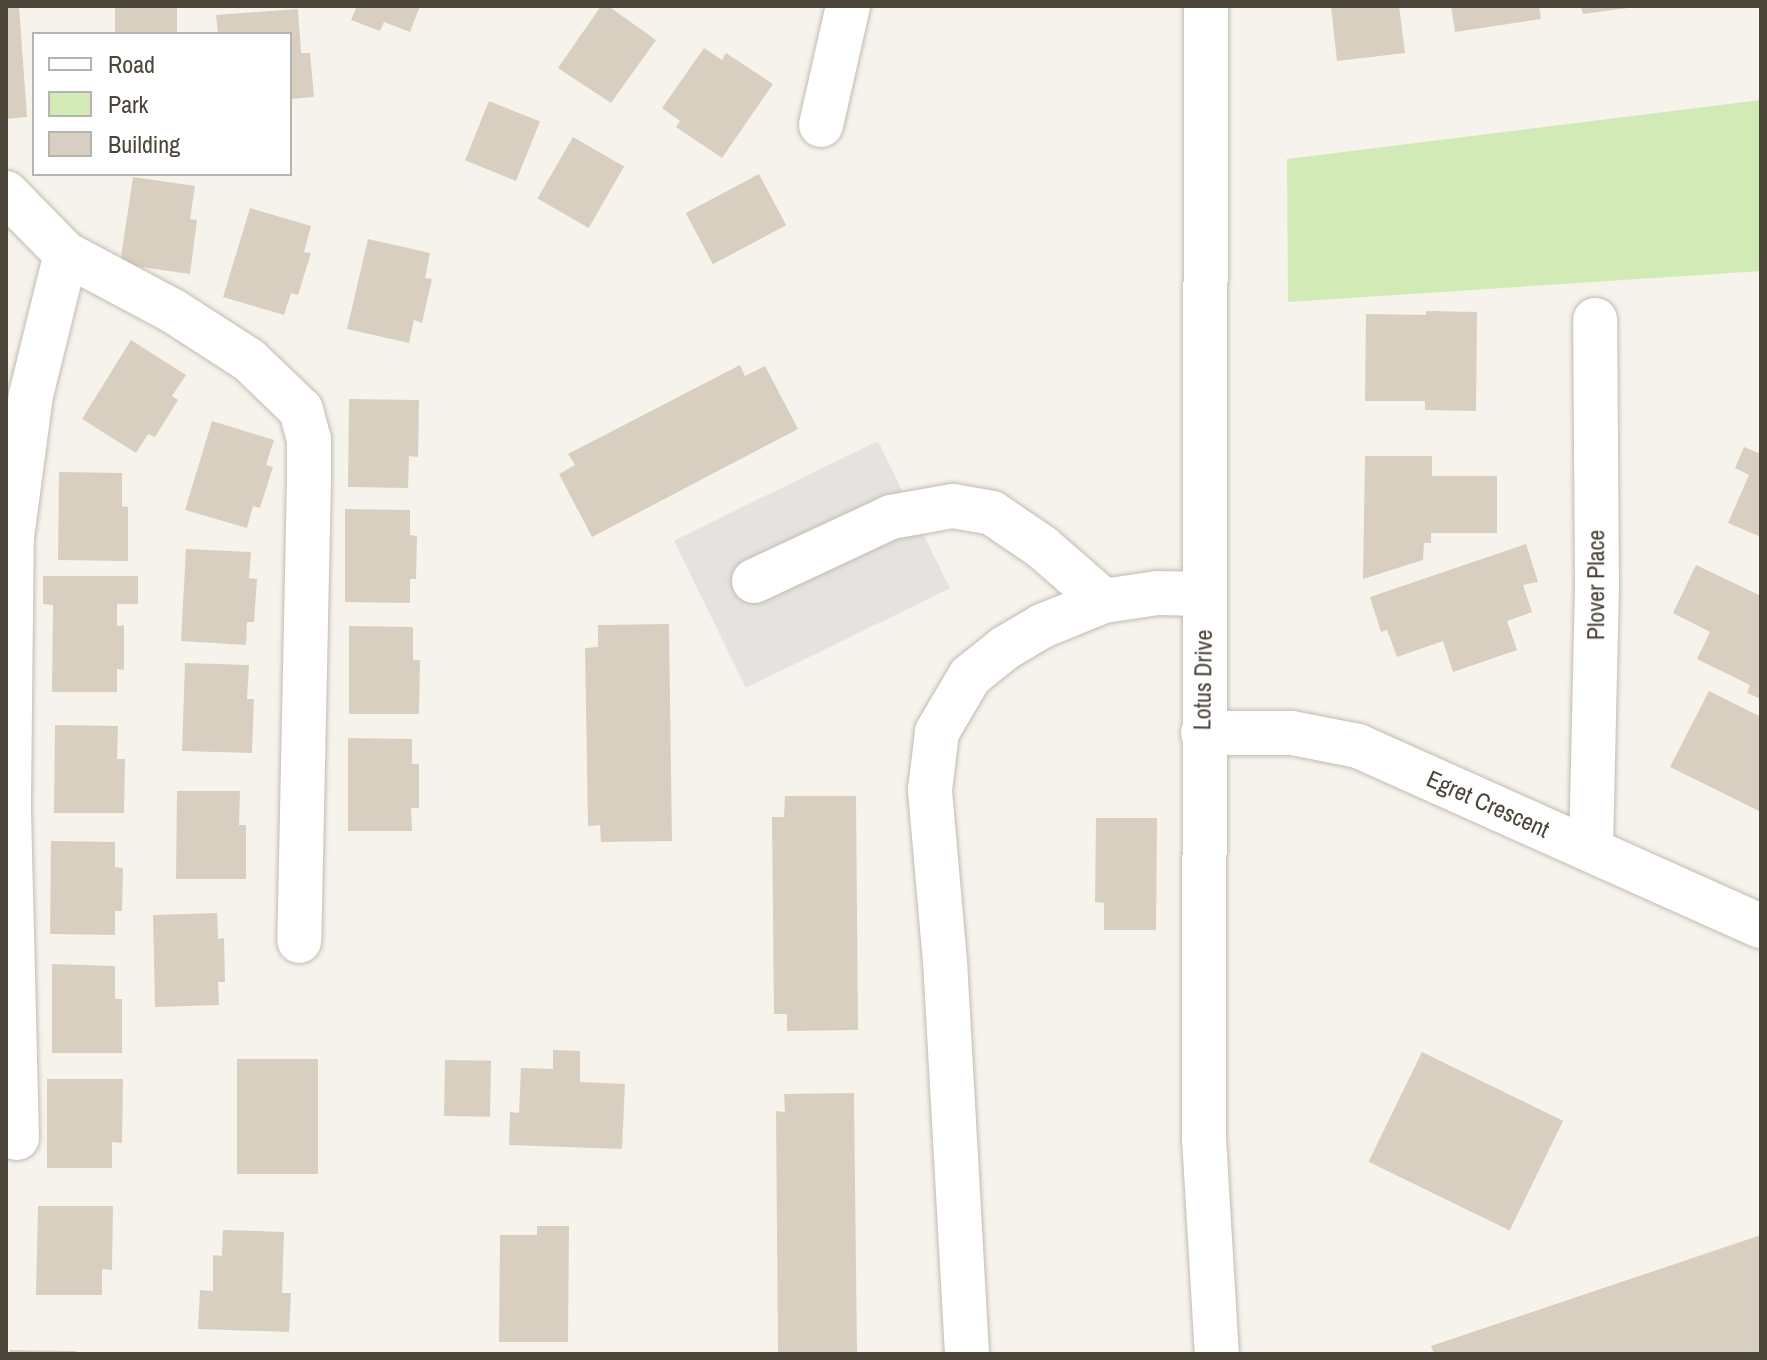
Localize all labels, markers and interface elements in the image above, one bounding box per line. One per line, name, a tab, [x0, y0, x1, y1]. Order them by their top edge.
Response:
legend	[32, 32, 292, 176]
text: Road	[108, 48, 155, 80]
text: Park	[108, 88, 148, 120]
text: Building	[108, 128, 180, 160]
street label: Plover Place	[1582, 530, 1610, 640]
street label: Lotus Drive	[1188, 629, 1218, 731]
street label: Egret Crescent	[1422, 764, 1554, 844]

